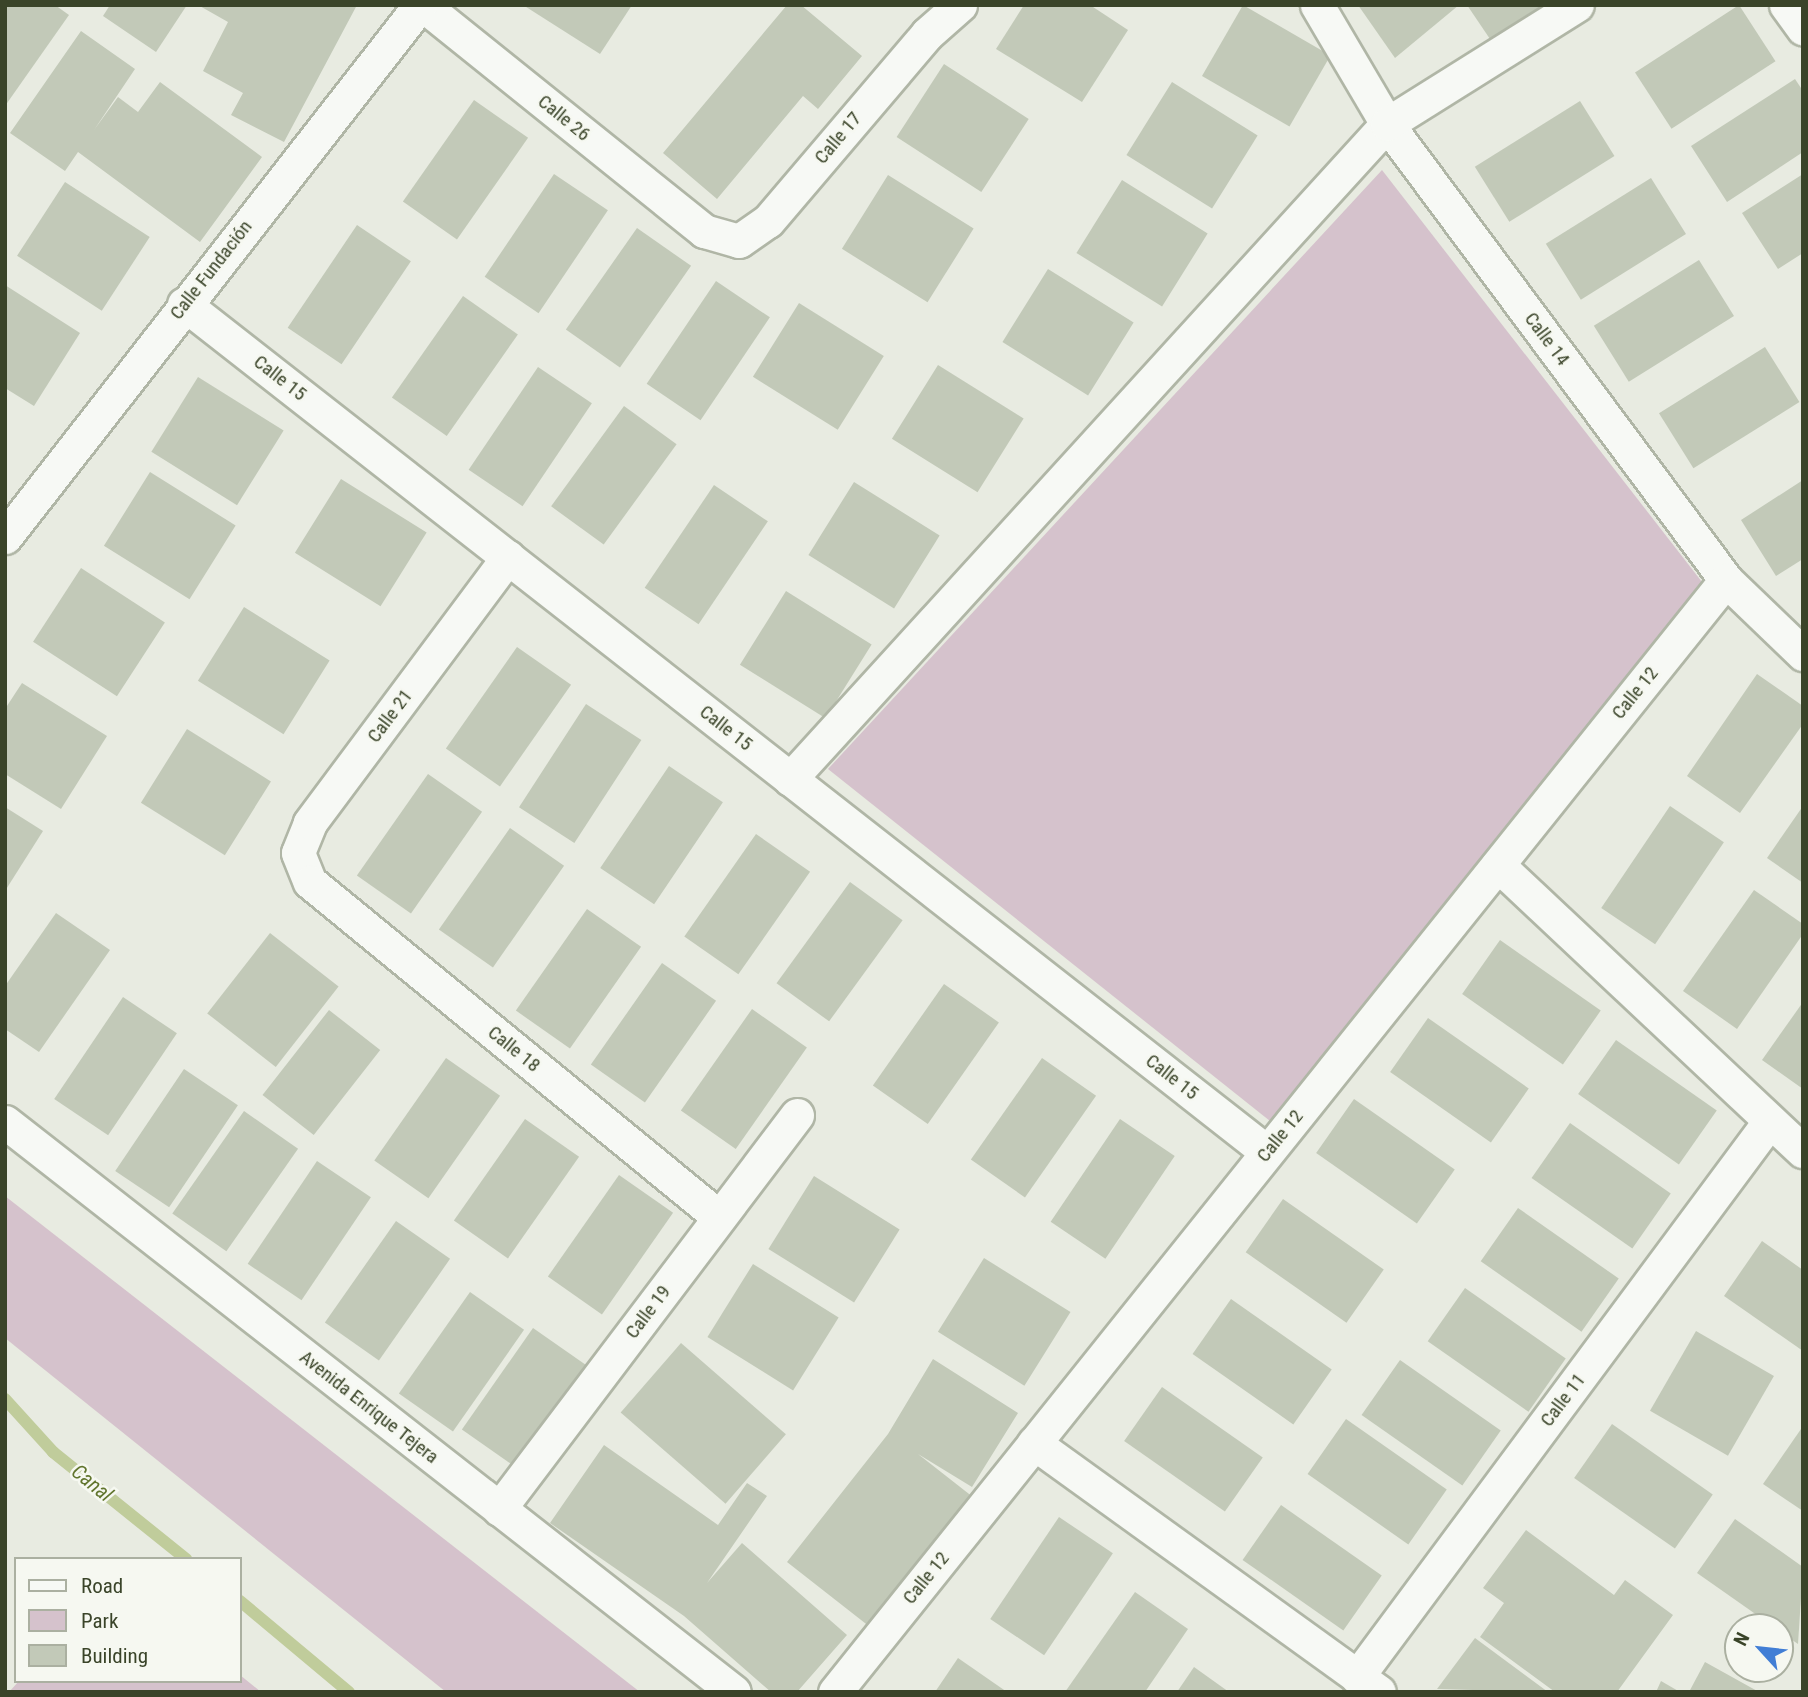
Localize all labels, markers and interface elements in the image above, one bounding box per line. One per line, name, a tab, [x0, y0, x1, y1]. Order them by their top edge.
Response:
street label: Calle 26	[533, 90, 595, 146]
street label: Calle 17	[810, 107, 866, 169]
street label: Calle Fundación	[165, 216, 257, 324]
street label: Calle 14	[1520, 308, 1574, 370]
street label: Calle 15	[249, 350, 311, 406]
street label: Calle 12	[1607, 662, 1663, 724]
street label: Calle 21	[363, 685, 417, 747]
street label: Calle 15	[695, 700, 757, 756]
street label: Calle 18	[483, 1021, 545, 1077]
street label: Calle 15	[1141, 1049, 1203, 1105]
street label: Calle 12	[1252, 1105, 1308, 1167]
street label: Calle 19	[621, 1281, 675, 1343]
street label: Avenida Enrique Tejera	[295, 1346, 443, 1468]
street label: Calle 11	[1536, 1369, 1590, 1431]
water label: Canal	[66, 1459, 118, 1507]
street label: Calle 12	[898, 1547, 954, 1609]
legend	[14, 1557, 242, 1683]
text: Road	[81, 1574, 123, 1598]
text: Park	[81, 1609, 118, 1633]
north arrow	[1724, 1613, 1794, 1683]
text: N	[1729, 1629, 1755, 1650]
text: Building	[81, 1644, 148, 1668]

